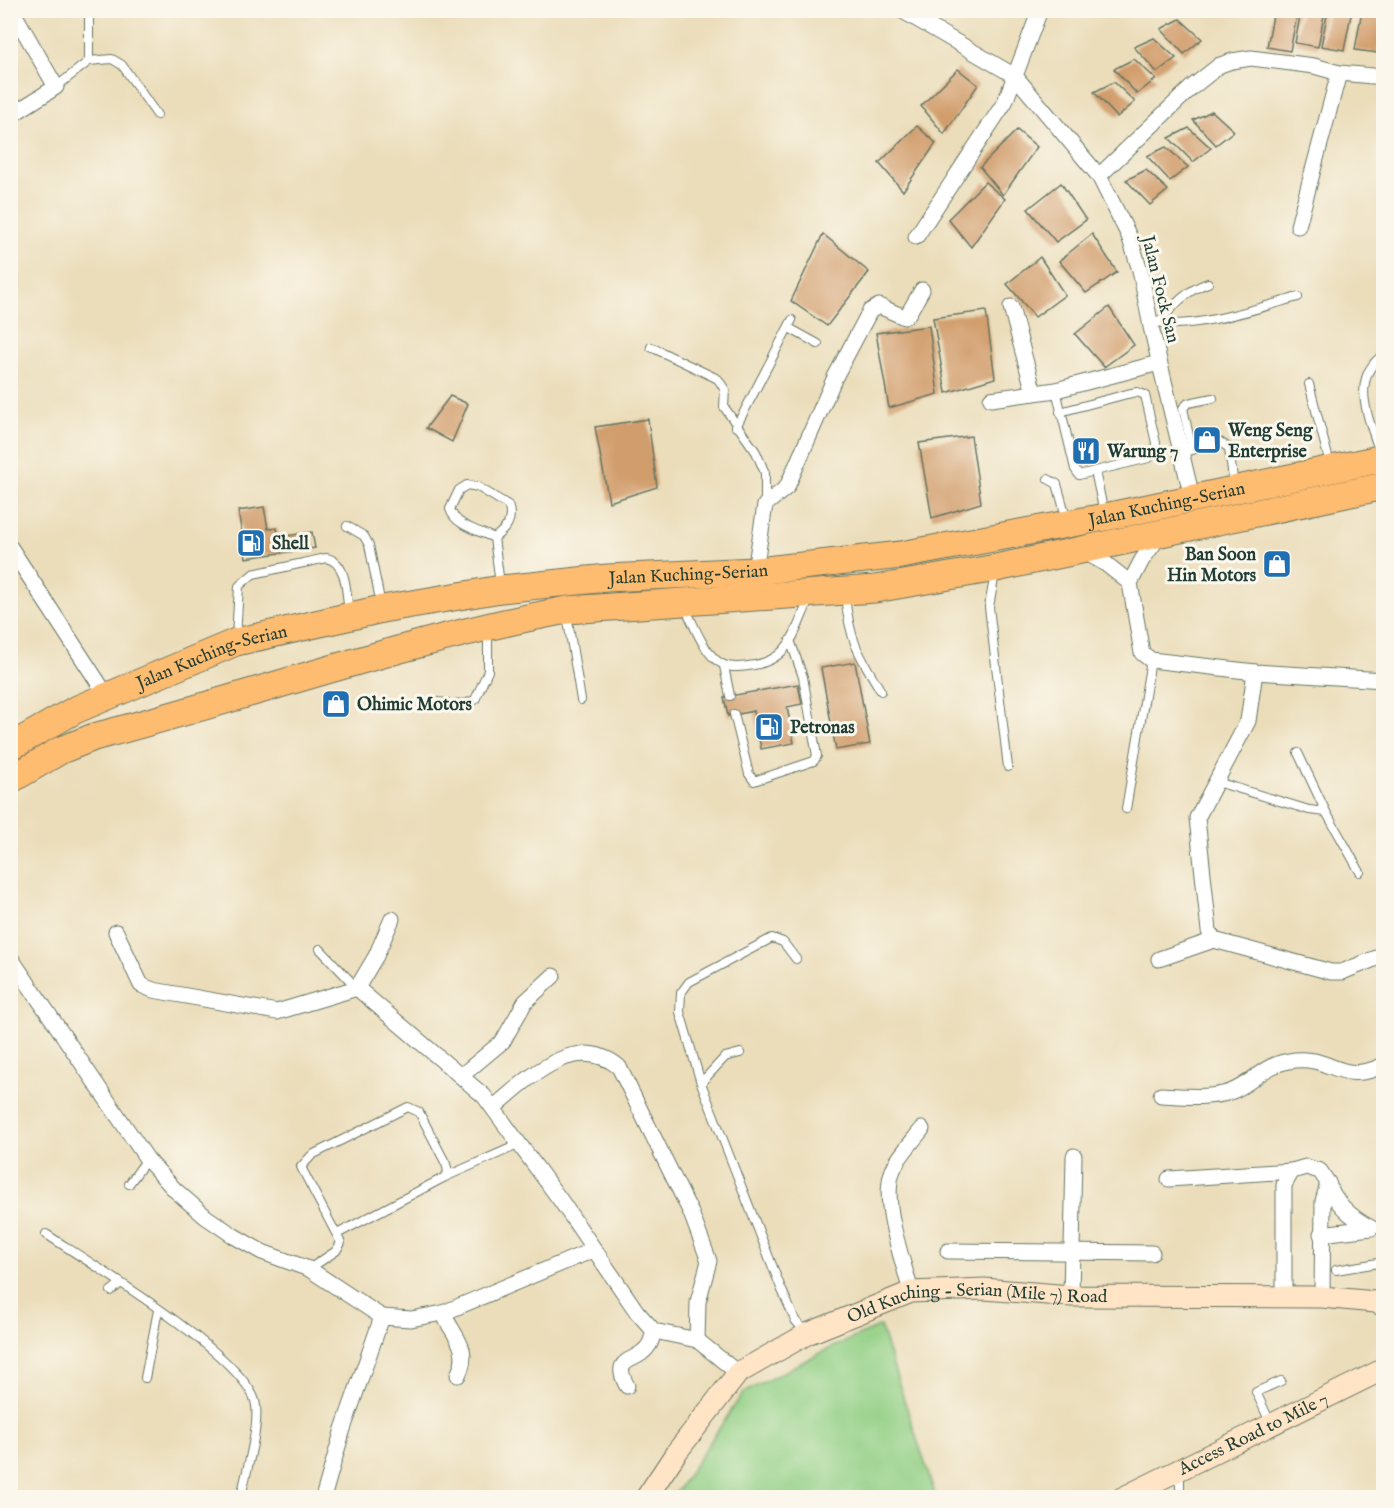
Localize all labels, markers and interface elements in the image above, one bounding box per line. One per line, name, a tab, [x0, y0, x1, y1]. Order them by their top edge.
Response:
street label: Jalan Fock San	[1135, 231, 1184, 346]
place label: Weng Seng Enterprise	[1227, 420, 1314, 464]
shop icon: Weng Seng Enterprise	[1191, 424, 1223, 456]
restaurant icon: Warung 7	[1070, 435, 1102, 467]
place label: Warung 7	[1106, 441, 1178, 464]
street label: Jalan Kuching-Serian	[1085, 478, 1248, 533]
fuel station icon: Shell	[235, 527, 267, 559]
place label: Shell	[272, 533, 310, 556]
place label: Ban Soon Hin Motors	[1167, 544, 1257, 588]
shop icon: Ban Soon Hin Motors	[1261, 548, 1293, 580]
street label: Jalan Kuching-Serian	[606, 560, 770, 591]
street label: Jalan Kuching-Serian	[131, 621, 290, 696]
shop icon: Ohimic Motors	[320, 688, 352, 720]
place label: Ohimic Motors	[357, 694, 472, 717]
fuel station icon: Petronas	[753, 711, 785, 743]
place label: Petronas	[790, 717, 855, 740]
street label: Old Kuching - Serian (Mile 7) Road	[844, 1279, 1108, 1330]
street label: Access Road to Mile 7	[1174, 1388, 1332, 1482]

